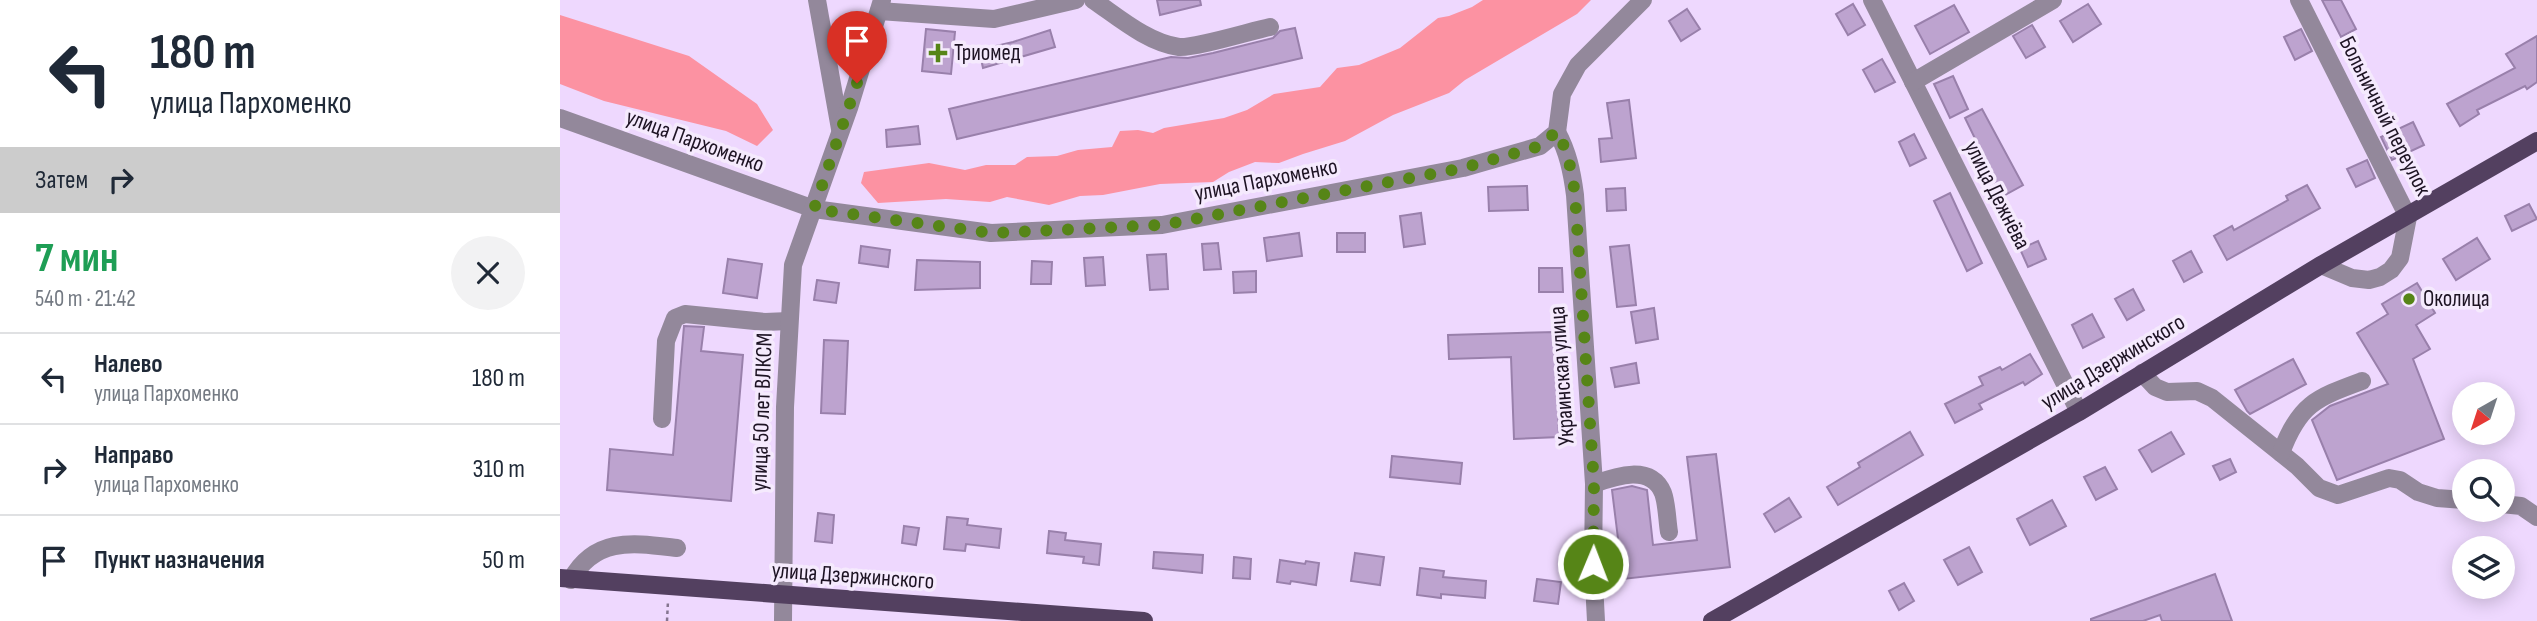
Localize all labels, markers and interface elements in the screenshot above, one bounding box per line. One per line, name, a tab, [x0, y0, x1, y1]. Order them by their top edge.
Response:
pin	[827, 11, 887, 83]
icon: arrive	[838, 22, 876, 60]
text: 180 m	[150, 24, 256, 83]
icon: left	[35, 28, 126, 119]
street label: Больничный переулок	[2333, 32, 2437, 201]
place label: Триомед	[954, 39, 1021, 67]
marker: Триомед	[928, 43, 948, 63]
text: улица Пархоменко	[150, 84, 352, 123]
street label: улица Пархоменко	[622, 103, 768, 179]
street label: улица Дежнёва	[1958, 136, 2036, 254]
street label: улица Пархоменко	[1192, 152, 1340, 208]
icon: right	[102, 161, 140, 199]
text: Затем	[35, 165, 88, 196]
text: 7 мин	[35, 233, 118, 284]
button: close	[451, 236, 525, 310]
text: 540 m · 21:42	[35, 285, 136, 313]
place label: Околица	[2423, 285, 2490, 313]
marker: Околица	[2401, 291, 2417, 307]
street label: Украинская улица	[1543, 305, 1581, 447]
street label: улица Дзержинского	[2036, 308, 2190, 416]
street label: улица 50 лет ВЛКСМ	[745, 332, 779, 492]
text: Налево	[94, 349, 163, 380]
icon: left	[35, 360, 73, 398]
text: 180 m	[472, 363, 525, 394]
text: улица Пархоменко	[94, 380, 239, 408]
north arrow	[2452, 382, 2515, 444]
map controls	[2452, 382, 2515, 599]
text: Направо	[94, 440, 173, 471]
icon: right	[35, 451, 73, 489]
text: 310 m	[473, 454, 525, 485]
button: search	[2452, 459, 2515, 522]
text: улица Пархоменко	[94, 471, 239, 499]
position arrow	[1556, 527, 1630, 601]
button: layers	[2452, 536, 2515, 599]
icon: arrive	[35, 542, 73, 580]
text: Пункт назначения	[94, 545, 265, 576]
text: 50 m	[482, 545, 525, 576]
street label: улица Дзержинского	[771, 556, 935, 596]

